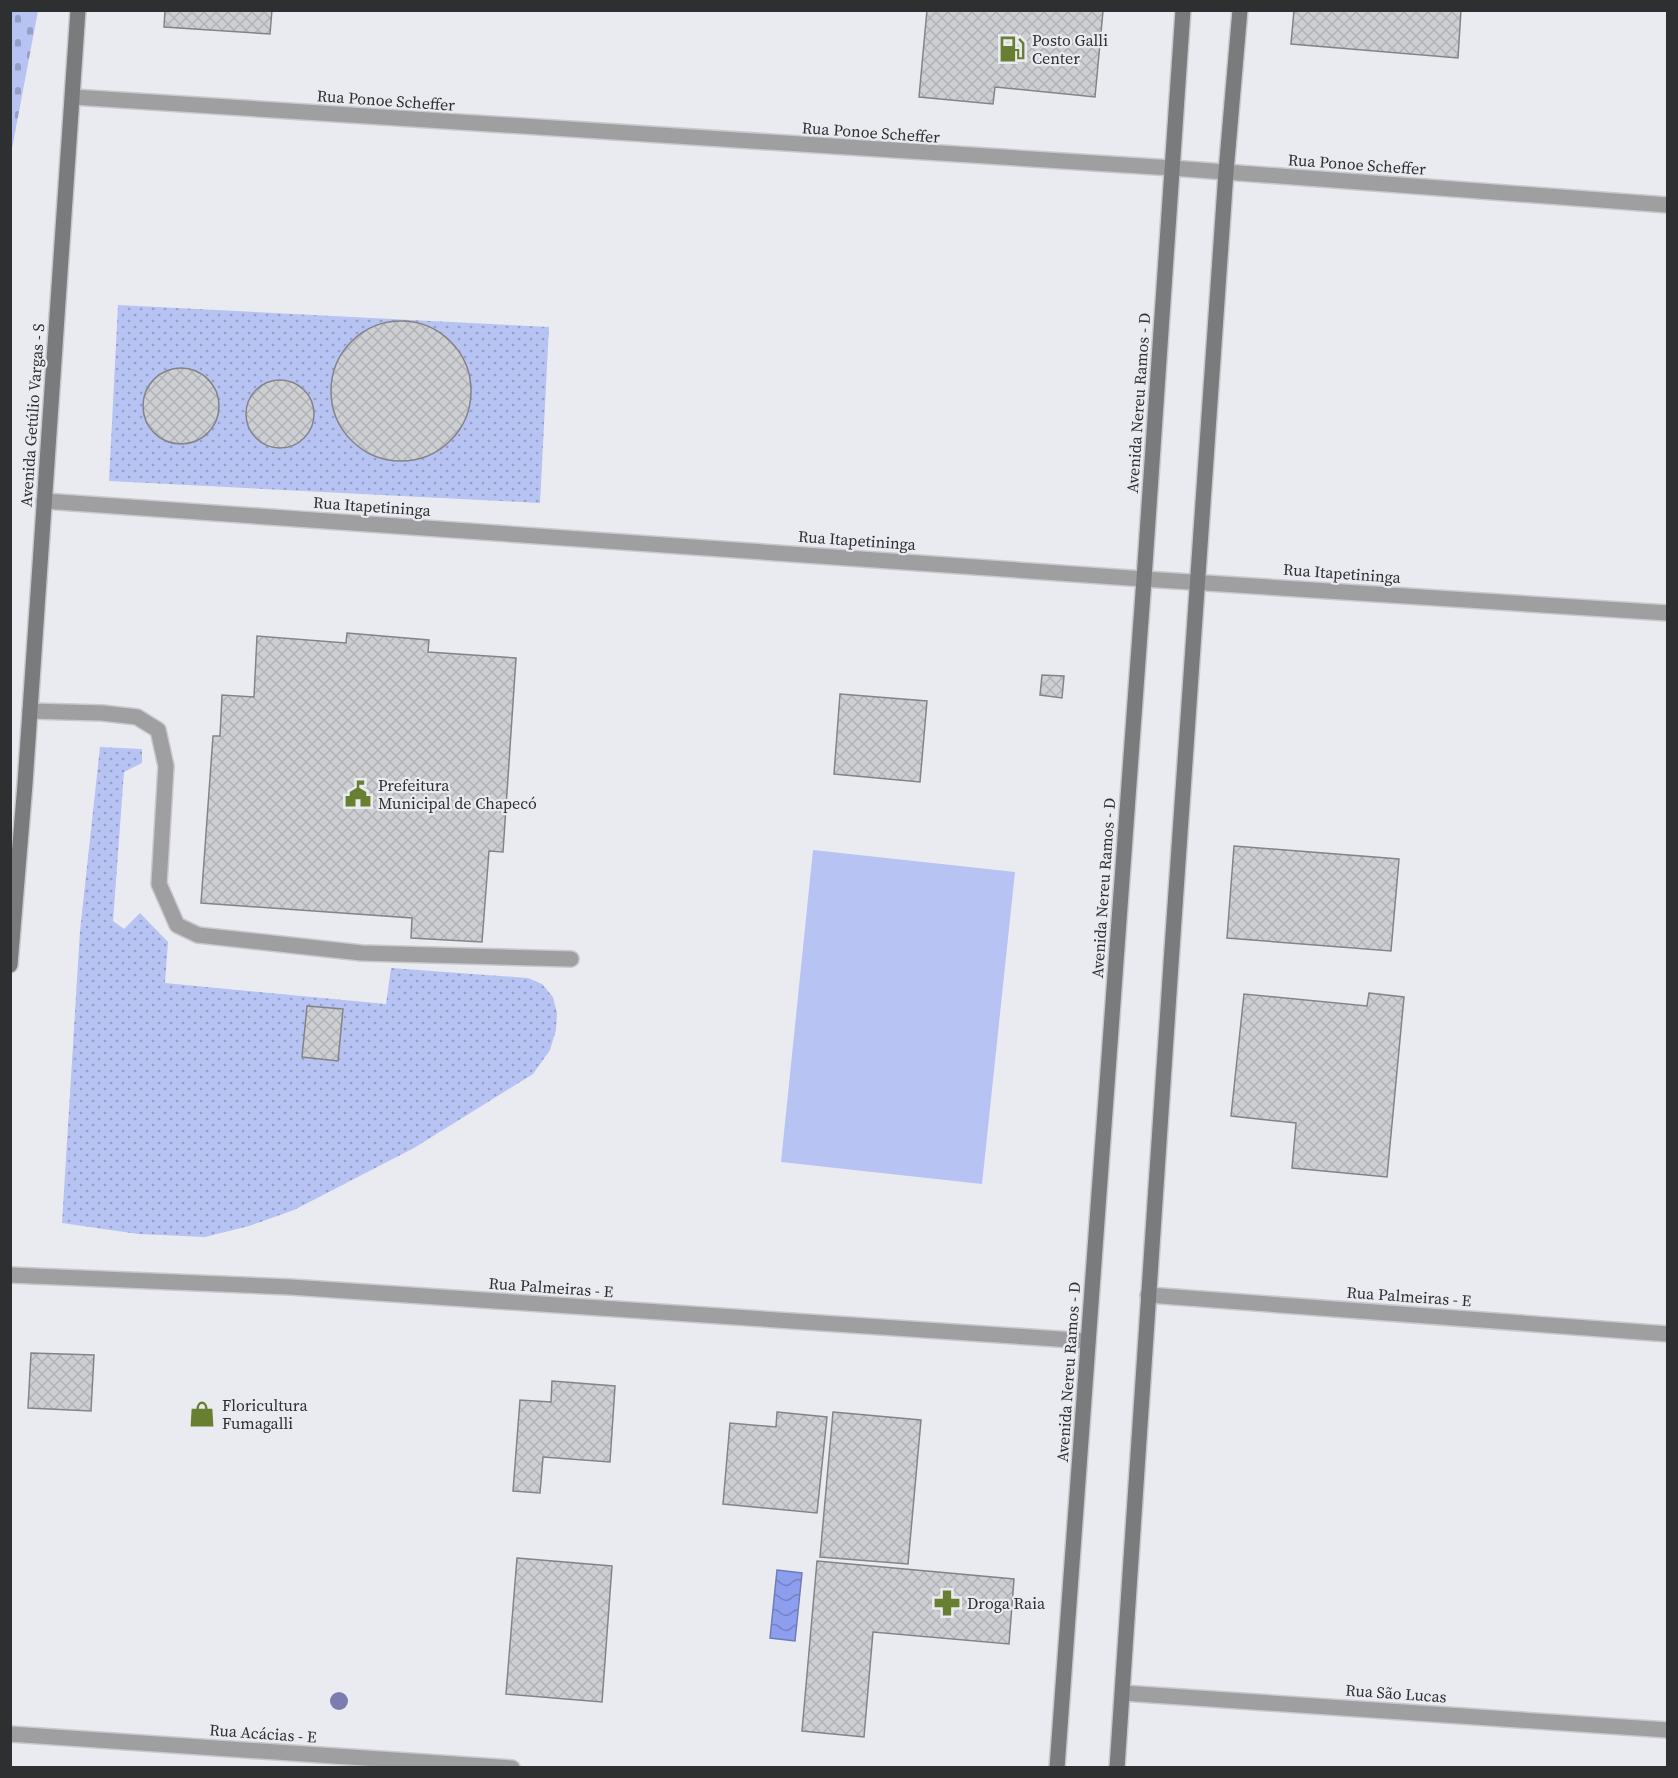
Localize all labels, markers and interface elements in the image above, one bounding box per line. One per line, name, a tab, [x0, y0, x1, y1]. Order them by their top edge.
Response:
place label: Posto Galli Center	[1032, 29, 1108, 69]
fuel station icon: Posto Galli Center	[997, 34, 1027, 64]
street label: Rua Ponoe Scheffer	[316, 84, 456, 116]
street label: Rua Ponoe Scheffer	[801, 116, 941, 148]
street label: Rua Ponoe Scheffer	[1287, 148, 1427, 180]
street label: Avenida Nereu Ramos - D	[1121, 312, 1155, 494]
street label: Avenida Getúlio Vargas - S	[15, 323, 49, 507]
street label: Rua Itapetininga	[312, 491, 432, 521]
street label: Rua Itapetininga	[797, 525, 917, 555]
street label: Rua Itapetininga	[1282, 558, 1402, 588]
place label: Prefeitura Municipal de Chapecó	[378, 774, 537, 814]
public building icon: Prefeitura Municipal de Chapecó	[343, 779, 373, 809]
street label: Avenida Nereu Ramos - D	[1086, 797, 1120, 979]
street label: Rua Palmeiras - E	[488, 1272, 614, 1302]
street label: Avenida Nereu Ramos - D	[1051, 1281, 1085, 1463]
street label: Rua Palmeiras - E	[1346, 1281, 1472, 1311]
place label: Floricultura Fumagalli	[222, 1394, 308, 1434]
shop icon: Floricultura Fumagalli	[187, 1399, 217, 1429]
pharmacy icon: Droga Raia	[932, 1588, 962, 1618]
place label: Droga Raia	[967, 1592, 1046, 1614]
street label: Rua São Lucas	[1345, 1678, 1447, 1708]
street label: Rua Acácias - E	[209, 1718, 318, 1748]

